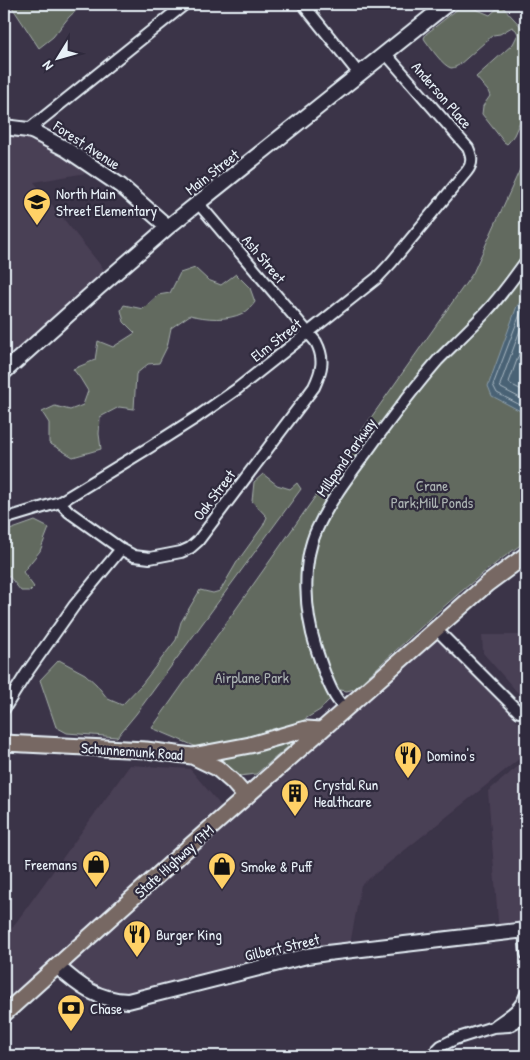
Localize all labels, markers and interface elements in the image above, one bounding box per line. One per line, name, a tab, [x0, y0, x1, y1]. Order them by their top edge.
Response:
north arrow	[32, 32, 82, 82]
text: N	[37, 57, 57, 75]
street label: Anderson Place	[407, 57, 477, 133]
street label: Forest Avenue	[49, 115, 125, 174]
street label: Main Street	[181, 144, 244, 200]
place label: North Main Street Elementary	[56, 183, 157, 221]
school or university icon: North Main Street Elementary	[22, 187, 52, 226]
street label: Ash Street	[237, 230, 291, 289]
street label: Elm Street	[246, 313, 306, 366]
street label: Millpond Parkway	[311, 413, 381, 501]
street label: Oak Street	[188, 465, 241, 525]
park label: Crane Park;Mill Ponds	[391, 475, 473, 513]
park label: Airplane Park	[215, 667, 289, 688]
street label: Schunnemunk Road	[81, 737, 184, 765]
restaurant icon: Domino's	[393, 740, 423, 779]
place label: Domino's	[427, 745, 475, 766]
place label: Crystal Run Healthcare	[314, 774, 378, 812]
building icon: Crystal Run Healthcare	[280, 778, 310, 817]
street label: State Highway 17M	[130, 820, 218, 902]
shop icon: Freemans	[81, 849, 111, 888]
shop icon: Smoke & Puff	[207, 851, 237, 890]
place label: Freemans	[24, 854, 77, 875]
place label: Smoke & Puff	[241, 856, 312, 877]
restaurant icon: Burger King	[122, 919, 152, 958]
place label: Burger King	[156, 924, 222, 945]
street label: Gilbert Street	[243, 928, 322, 966]
bank icon: Chase	[56, 993, 86, 1032]
place label: Chase	[90, 998, 122, 1019]

